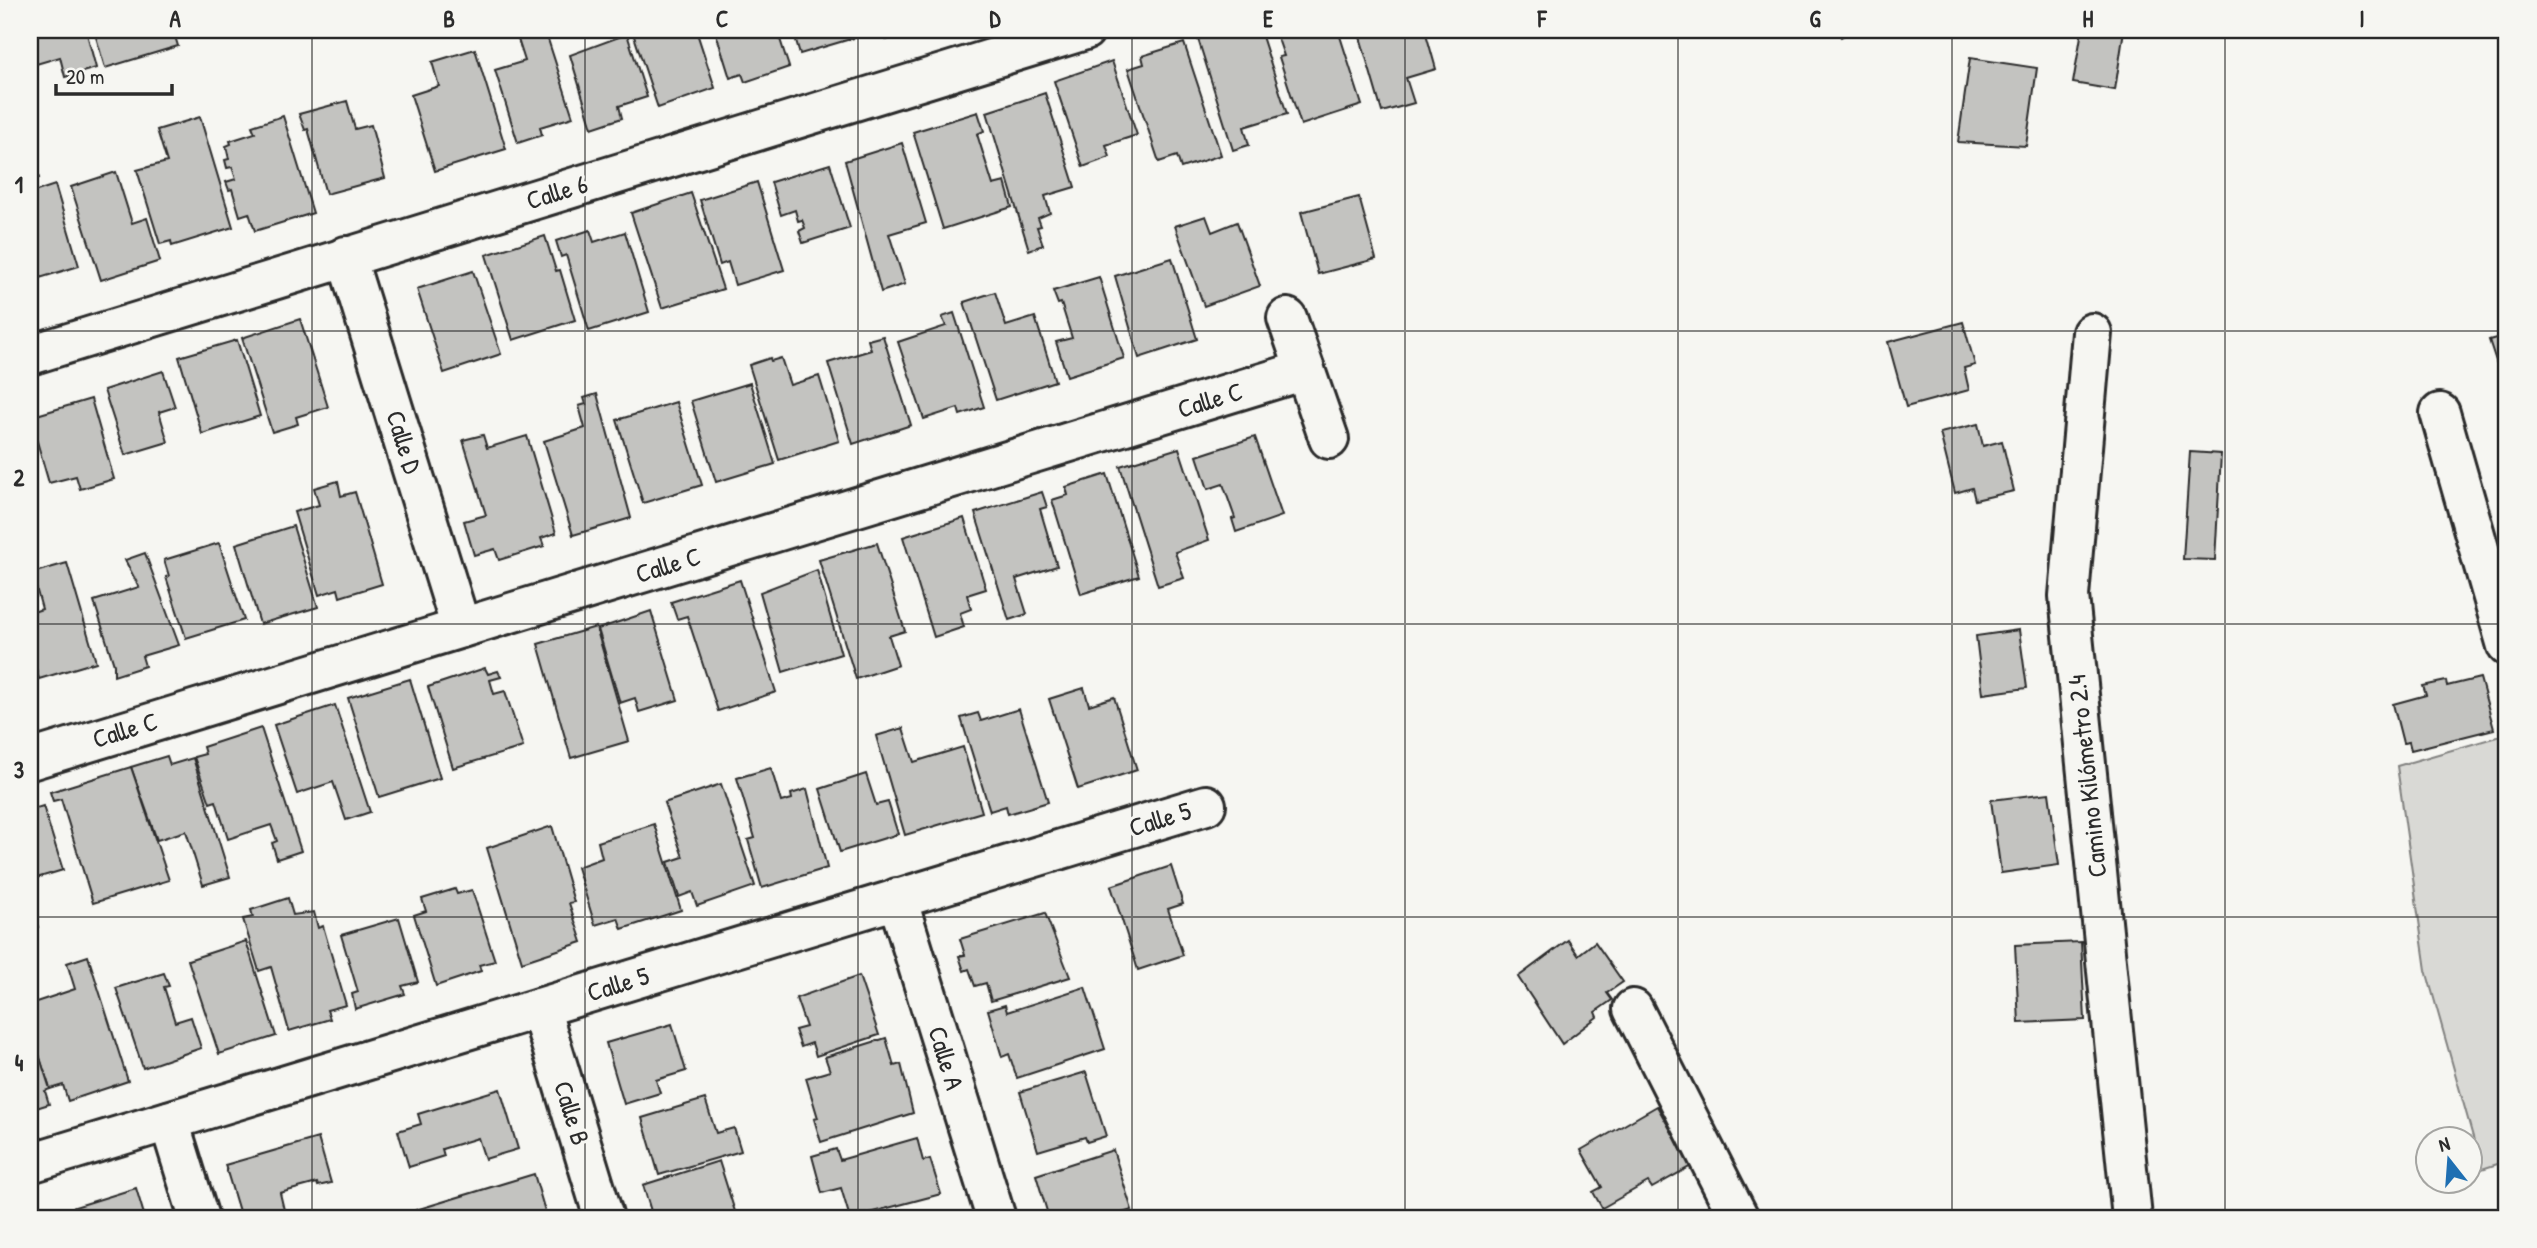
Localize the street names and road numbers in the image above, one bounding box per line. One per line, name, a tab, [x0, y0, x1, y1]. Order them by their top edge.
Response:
street label: Calle 6	[522, 166, 592, 217]
street label: Calle C	[1173, 373, 1247, 426]
street label: Calle D	[378, 406, 431, 478]
street label: Calle C	[631, 538, 705, 591]
street label: Camino Kilómetro 2.4	[2058, 673, 2115, 879]
street label: Calle C	[88, 703, 162, 756]
street label: Calle 5	[1125, 793, 1195, 844]
street label: Calle 5	[583, 958, 653, 1009]
street label: Calle A	[920, 1022, 973, 1094]
street label: Calle B	[546, 1077, 599, 1149]

